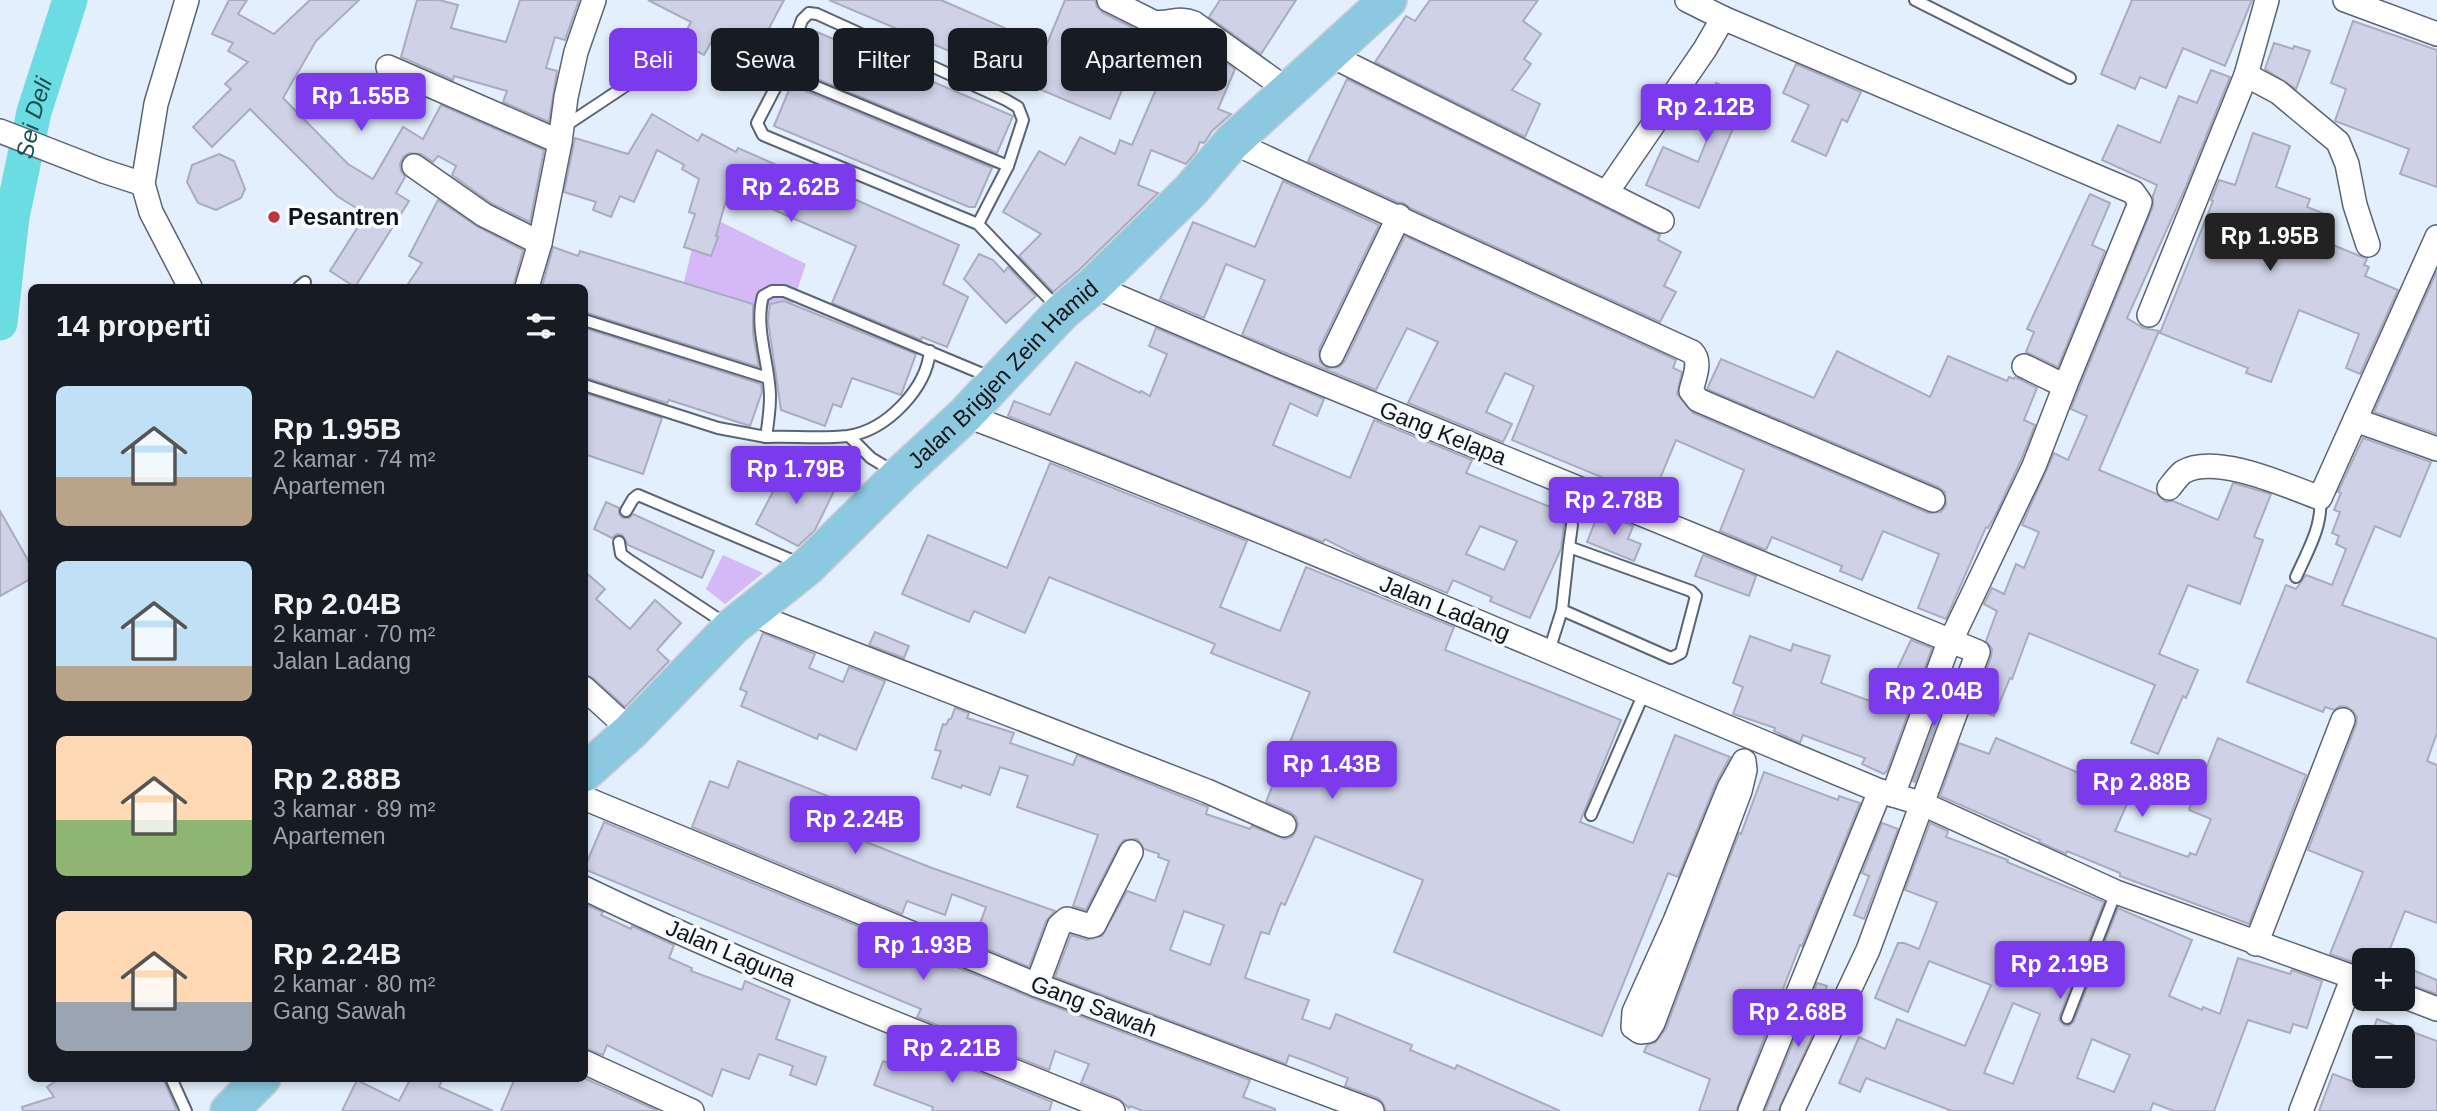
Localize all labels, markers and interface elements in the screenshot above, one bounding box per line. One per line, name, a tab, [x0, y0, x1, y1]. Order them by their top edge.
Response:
chip: Beli	[609, 28, 697, 91]
chip: Sewa	[711, 28, 819, 91]
chip: Filter	[833, 28, 934, 91]
chip: Baru	[948, 28, 1047, 91]
chip: Apartemen	[1061, 28, 1227, 91]
water label: Sei Deli	[11, 73, 57, 161]
pin: Rp 1.55B	[289, 74, 433, 133]
text: Rp 1.55B	[312, 83, 410, 109]
pin: Rp 2.12B	[1634, 85, 1778, 144]
text: Rp 2.12B	[1657, 94, 1755, 120]
pin: Rp 2.62B	[719, 164, 863, 224]
text: Rp 2.62B	[742, 174, 840, 200]
place label: Pesantren	[288, 204, 399, 230]
marker: Pesantren	[266, 209, 282, 225]
pin: Rp 1.95B	[2198, 214, 2342, 273]
text: Rp 1.95B	[2221, 223, 2319, 249]
street label: Jalan Brigjen Zein Hamid	[903, 275, 1103, 474]
icon: filters	[522, 307, 560, 345]
text: 14 properti	[56, 309, 211, 342]
street label: Gang Kelapa	[1376, 396, 1510, 470]
text: Rp 1.95B	[273, 412, 401, 445]
icon: home	[112, 414, 196, 498]
text: 2 kamar · 74 m²	[273, 446, 435, 472]
pin: Rp 1.79B	[724, 447, 868, 506]
text: Rp 1.79B	[747, 456, 845, 482]
text: Apartemen	[273, 473, 386, 499]
pin: Rp 2.78B	[1542, 477, 1686, 537]
text: Rp 2.78B	[1565, 487, 1663, 513]
street label: Jalan Ladang	[1376, 570, 1514, 646]
text: Rp 2.04B	[273, 587, 401, 620]
icon: home	[112, 589, 196, 673]
text: 2 kamar · 70 m²	[273, 621, 435, 647]
text: Jalan Ladang	[273, 648, 411, 674]
pin: Rp 2.04B	[1862, 668, 2006, 728]
text: Rp 2.04B	[1885, 678, 1983, 704]
pin: Rp 1.43B	[1260, 742, 1404, 801]
text: Rp 1.43B	[1283, 751, 1381, 777]
pin: Rp 2.88B	[2070, 760, 2214, 819]
text: Rp 2.88B	[273, 762, 401, 795]
icon: home	[112, 764, 196, 848]
text: Rp 2.88B	[2093, 769, 2191, 795]
text: 3 kamar · 89 m²	[273, 796, 435, 822]
pin: Rp 2.24B	[783, 796, 927, 856]
text: Rp 2.24B	[806, 806, 904, 832]
text: Apartemen	[273, 823, 386, 849]
street label: Jalan Laguna	[662, 914, 800, 992]
pin: Rp 1.93B	[851, 922, 995, 982]
text: Rp 1.93B	[874, 932, 972, 958]
text: Rp 2.24B	[273, 937, 401, 970]
icon: home	[112, 939, 196, 1023]
pin: Rp 2.19B	[1988, 942, 2132, 1001]
map controls	[2352, 948, 2415, 1088]
button: +	[2352, 948, 2415, 1011]
text: Rp 2.19B	[2011, 951, 2109, 977]
street label: Gang Sawah	[1027, 970, 1161, 1042]
text: 2 kamar · 80 m²	[273, 971, 435, 997]
pin: Rp 2.68B	[1726, 990, 1870, 1049]
text: Gang Sawah	[273, 998, 406, 1024]
text: Rp 2.68B	[1749, 999, 1847, 1025]
button: −	[2352, 1025, 2415, 1088]
pin: Rp 2.21B	[880, 1026, 1024, 1085]
text: Rp 2.21B	[903, 1035, 1001, 1061]

